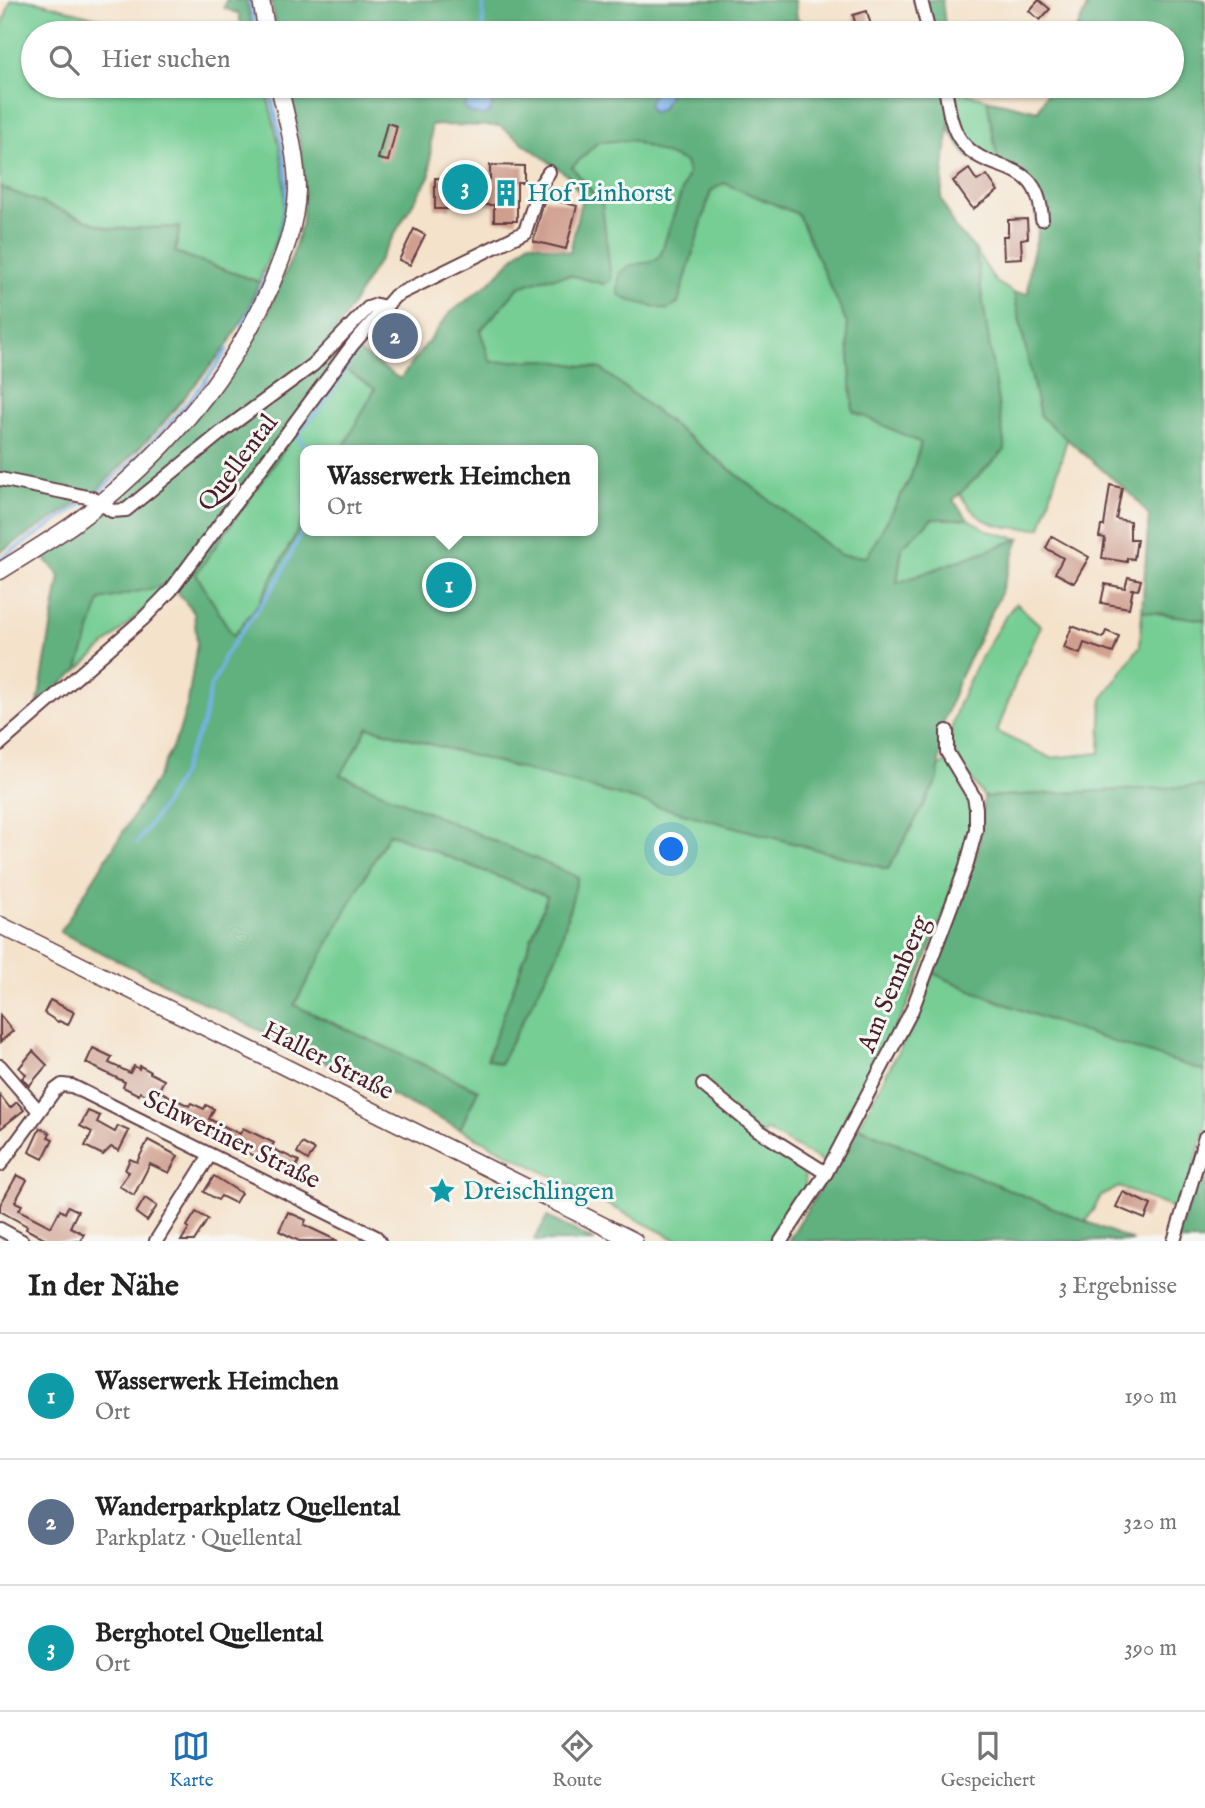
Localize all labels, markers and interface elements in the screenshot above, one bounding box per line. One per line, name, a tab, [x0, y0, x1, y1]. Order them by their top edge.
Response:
search box	[21, 21, 1184, 98]
icon: search	[45, 41, 83, 79]
text: Hier suchen	[101, 43, 231, 76]
pin: 3	[442, 161, 488, 213]
place label: Hof Linhorst	[527, 177, 673, 210]
building icon: Hof Linhorst	[491, 178, 521, 208]
pin: 2	[372, 310, 418, 362]
street label: Quellental	[191, 407, 286, 518]
popup	[300, 445, 598, 536]
text: Wasserwerk Heimchen	[327, 460, 571, 493]
text: Ort	[327, 493, 363, 522]
pin: 1	[426, 559, 472, 611]
your location	[654, 832, 688, 866]
street label: Am Sennberg	[850, 910, 938, 1058]
street label: Haller Straße	[257, 1014, 399, 1108]
street label: Schweriner Straße	[138, 1083, 326, 1197]
place label: Dreischlingen	[463, 1175, 614, 1208]
place icon: Dreischlingen	[427, 1176, 457, 1206]
text: In der Nähe	[28, 1268, 179, 1306]
text: 3 Ergebnisse	[1059, 1272, 1177, 1301]
text: Wasserwerk Heimchen	[95, 1365, 339, 1398]
text: 1	[47, 1382, 55, 1411]
text: 190 m	[1124, 1382, 1177, 1411]
text: Ort	[95, 1398, 130, 1427]
text: Wanderparkplatz Quellental	[95, 1491, 400, 1524]
text: 2	[46, 1508, 56, 1537]
text: 320 m	[1124, 1508, 1177, 1537]
text: Parkplatz · Quellental	[95, 1524, 302, 1553]
text: Berghotel Quellental	[95, 1617, 323, 1650]
text: 3	[47, 1634, 55, 1663]
text: 390 m	[1124, 1634, 1177, 1663]
text: Ort	[95, 1650, 130, 1679]
tab: Karte	[169, 1727, 214, 1793]
tab: Route	[552, 1727, 602, 1793]
tab: Gespeichert	[941, 1727, 1036, 1793]

